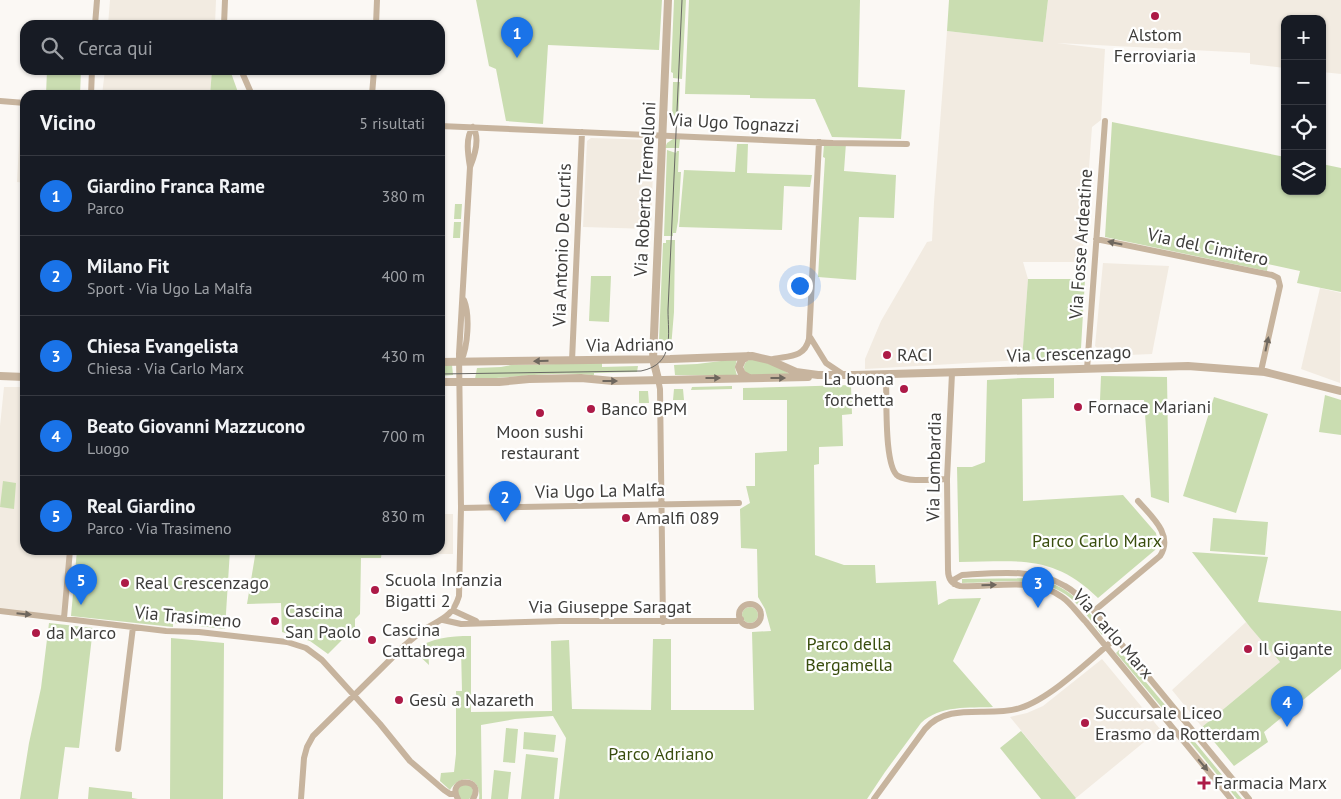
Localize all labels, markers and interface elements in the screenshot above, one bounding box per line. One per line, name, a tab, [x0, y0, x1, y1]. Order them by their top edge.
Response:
marker: Alstom Ferroviaria	[1149, 10, 1161, 22]
map controls	[1281, 15, 1326, 195]
button: +	[1281, 15, 1326, 60]
pin: 1	[501, 17, 533, 58]
search box	[20, 20, 445, 75]
place label: Alstom Ferroviaria	[1114, 23, 1196, 67]
icon: search	[38, 34, 66, 62]
text: Cerca qui	[78, 36, 153, 60]
button: −	[1281, 60, 1326, 105]
street label: Via Roberto Tremelloni	[628, 101, 661, 278]
button: locate	[1281, 105, 1326, 150]
street label: Via Ugo Tognazzi	[667, 108, 800, 137]
text: Vicino	[40, 109, 96, 136]
text: 5 risultati	[359, 113, 425, 133]
button: layers	[1281, 150, 1326, 195]
street label: Via Antonio De Curtis	[547, 163, 576, 328]
street label: Via Fosse Ardeatine	[1064, 168, 1097, 321]
text: Giardino Franca Rame	[87, 174, 265, 198]
text: 1	[51, 186, 61, 206]
text: 380 m	[382, 186, 425, 206]
text: Parco	[87, 198, 124, 218]
street label: Via del Cimitero	[1145, 222, 1271, 271]
one-way arrow	[1107, 239, 1122, 247]
text: Milano Fit	[87, 254, 169, 278]
text: 2	[51, 266, 61, 286]
text: 400 m	[382, 266, 425, 286]
your location	[787, 273, 813, 299]
text: Sport · Via Ugo La Malfa	[87, 278, 252, 298]
street label: Via Adriano	[585, 332, 674, 357]
text: Chiesa Evangelista	[87, 334, 238, 358]
one-way arrow	[1263, 336, 1271, 351]
street label: Via Crescenzago	[1005, 340, 1132, 367]
place label: RACI	[897, 343, 933, 366]
text: 3	[51, 346, 61, 366]
text: 430 m	[382, 346, 425, 366]
marker: RACI	[881, 349, 893, 361]
one-way arrow	[533, 357, 549, 365]
text: Chiesa · Via Carlo Marx	[87, 358, 244, 378]
place label: La buona forchetta	[823, 367, 894, 411]
one-way arrow	[770, 374, 786, 382]
one-way arrow	[705, 375, 721, 383]
one-way arrow	[602, 377, 618, 385]
marker: La buona forchetta	[898, 383, 910, 395]
place label: Fornace Mariani	[1088, 395, 1211, 418]
place label: Banco BPM	[601, 397, 687, 420]
marker: Fornace Mariani	[1072, 401, 1084, 413]
marker: Banco BPM	[585, 403, 597, 415]
marker: Moon sushi restaurant	[534, 407, 546, 419]
street label: Via Lombardia	[921, 412, 946, 523]
text: Beato Giovanni Mazzucono	[87, 414, 305, 438]
place label: Moon sushi restaurant	[496, 420, 584, 464]
text: 4	[51, 426, 61, 446]
text: 700 m	[382, 426, 425, 446]
text: Luogo	[87, 438, 129, 458]
street label: Via Ugo La Malfa	[534, 478, 665, 503]
pin: 2	[489, 481, 521, 522]
text: Real Giardino	[87, 494, 195, 518]
text: 5	[51, 506, 61, 526]
text: 830 m	[382, 506, 425, 526]
place label: Amalfi 089	[636, 506, 719, 529]
marker: Amalfi 089	[620, 512, 632, 524]
text: Parco · Via Trasimeno	[87, 518, 232, 538]
park label: Parco Carlo Marx	[1032, 529, 1162, 552]
pin: 5	[65, 564, 97, 605]
pin: 3	[1022, 567, 1054, 608]
place label: Scuola Infanzia Bigatti 2	[385, 568, 502, 612]
place label: Real Crescenzago	[135, 571, 269, 594]
marker: Real Crescenzago	[119, 577, 131, 589]
one-way arrow	[981, 581, 997, 589]
street label: Via Carlo Marx	[1067, 583, 1159, 684]
marker: Scuola Infanzia Bigatti 2	[369, 584, 381, 596]
street label: Via Giuseppe Saragat	[528, 595, 691, 618]
place label: Cascina San Paolo	[285, 599, 361, 643]
street label: Via Trasimeno	[133, 600, 242, 633]
one-way arrow	[16, 610, 32, 618]
marker: Cascina San Paolo	[269, 615, 281, 627]
place label: Cascina Cattabrega	[382, 618, 465, 662]
place label: da Marco	[46, 621, 116, 644]
marker: da Marco	[30, 627, 42, 639]
park label: Parco della Bergamella	[805, 632, 893, 676]
marker: Cascina Cattabrega	[366, 634, 378, 646]
place label: Il Gigante	[1258, 637, 1333, 660]
marker: Il Gigante	[1242, 643, 1254, 655]
pin: 4	[1271, 686, 1303, 727]
place label: Gesù a Nazareth	[409, 688, 534, 711]
marker: Gesù a Nazareth	[393, 694, 405, 706]
place label: Succursale Liceo Erasmo da Rotterdam	[1095, 701, 1260, 745]
marker: Succursale Liceo Erasmo da Rotterdam	[1079, 717, 1091, 729]
park label: Parco Adriano	[608, 742, 714, 765]
one-way arrow	[1197, 759, 1209, 771]
place label: Farmacia Marx	[1214, 771, 1327, 794]
marker: Farmacia Marx	[1198, 777, 1210, 789]

